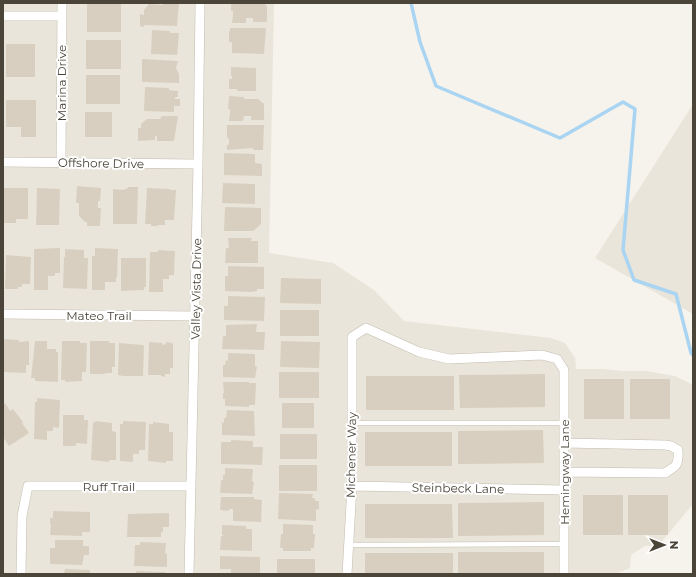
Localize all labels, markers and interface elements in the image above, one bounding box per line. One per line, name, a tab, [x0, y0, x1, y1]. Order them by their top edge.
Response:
street label: Marina Drive	[54, 45, 69, 121]
street label: Offshore Drive	[58, 155, 144, 171]
street label: Valley Vista Drive	[188, 238, 204, 340]
street label: Mateo Trail	[66, 308, 132, 323]
street label: Michener Way	[343, 411, 359, 498]
street label: Hemingway Lane	[557, 419, 572, 525]
street label: Ruff Trail	[83, 479, 135, 494]
street label: Steinbeck Lane	[412, 480, 504, 496]
north arrow	[644, 525, 684, 565]
text: N	[667, 541, 681, 549]

